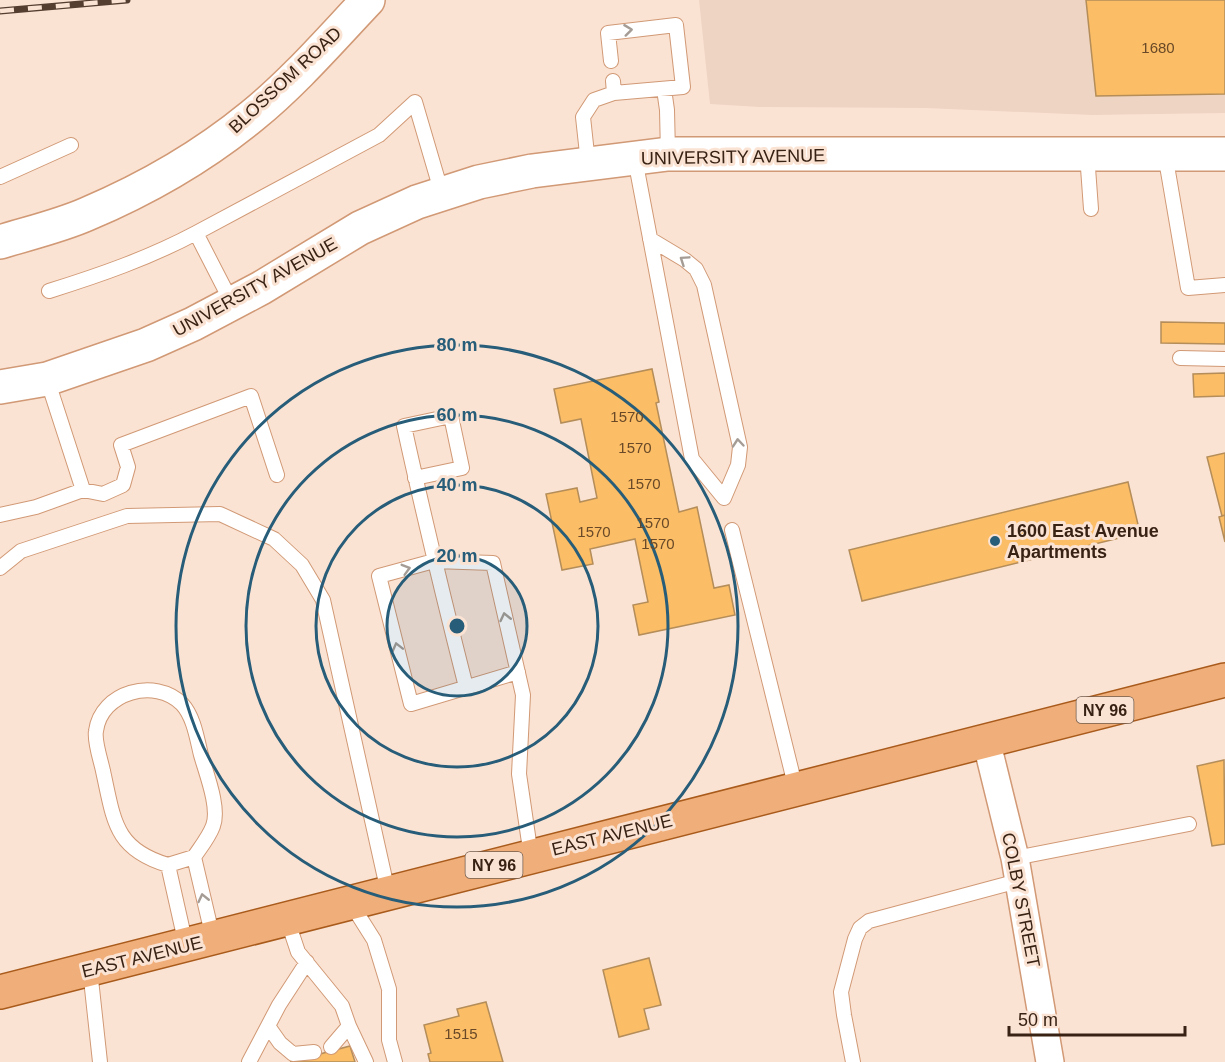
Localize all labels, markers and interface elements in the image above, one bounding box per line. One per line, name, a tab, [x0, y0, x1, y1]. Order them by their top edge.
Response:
street label: BLOSSOM ROAD	[225, 23, 345, 137]
one-way arrow	[624, 25, 633, 37]
house number: 1680	[1141, 39, 1175, 56]
street label: UNIVERSITY AVENUE	[641, 145, 825, 169]
street label: UNIVERSITY AVENUE	[170, 234, 340, 340]
one-way arrow	[679, 256, 690, 267]
text: 80 m	[436, 335, 478, 355]
text: 60 m	[436, 405, 478, 425]
house number: 1570	[610, 408, 644, 425]
one-way arrow	[732, 438, 745, 447]
house number: 1570	[618, 439, 652, 456]
text: 40 m	[436, 475, 478, 495]
house number: 1570	[627, 475, 661, 492]
house number: 1570	[636, 514, 670, 531]
place label: 1600 East Avenue Apartments	[1007, 521, 1159, 562]
house number: 1570	[577, 523, 611, 540]
marker: 1600 East Avenue Apartments	[988, 534, 1002, 548]
house number: 1570	[641, 535, 675, 552]
text: 20 m	[436, 546, 478, 566]
one-way arrow	[401, 563, 411, 576]
one-way arrow	[500, 613, 513, 623]
centre of rings	[447, 616, 467, 636]
one-way arrow	[392, 642, 404, 653]
road number: NY 96	[1076, 697, 1134, 723]
street label: EAST AVENUE	[550, 810, 674, 860]
street label: COLBY STREET	[998, 831, 1044, 969]
road number: NY 96	[466, 852, 522, 878]
one-way arrow	[198, 893, 211, 903]
street label: EAST AVENUE	[80, 932, 204, 982]
scale bar	[1009, 999, 1184, 1037]
text: 50 m	[1018, 1010, 1058, 1030]
house number: 1515	[444, 1025, 478, 1042]

